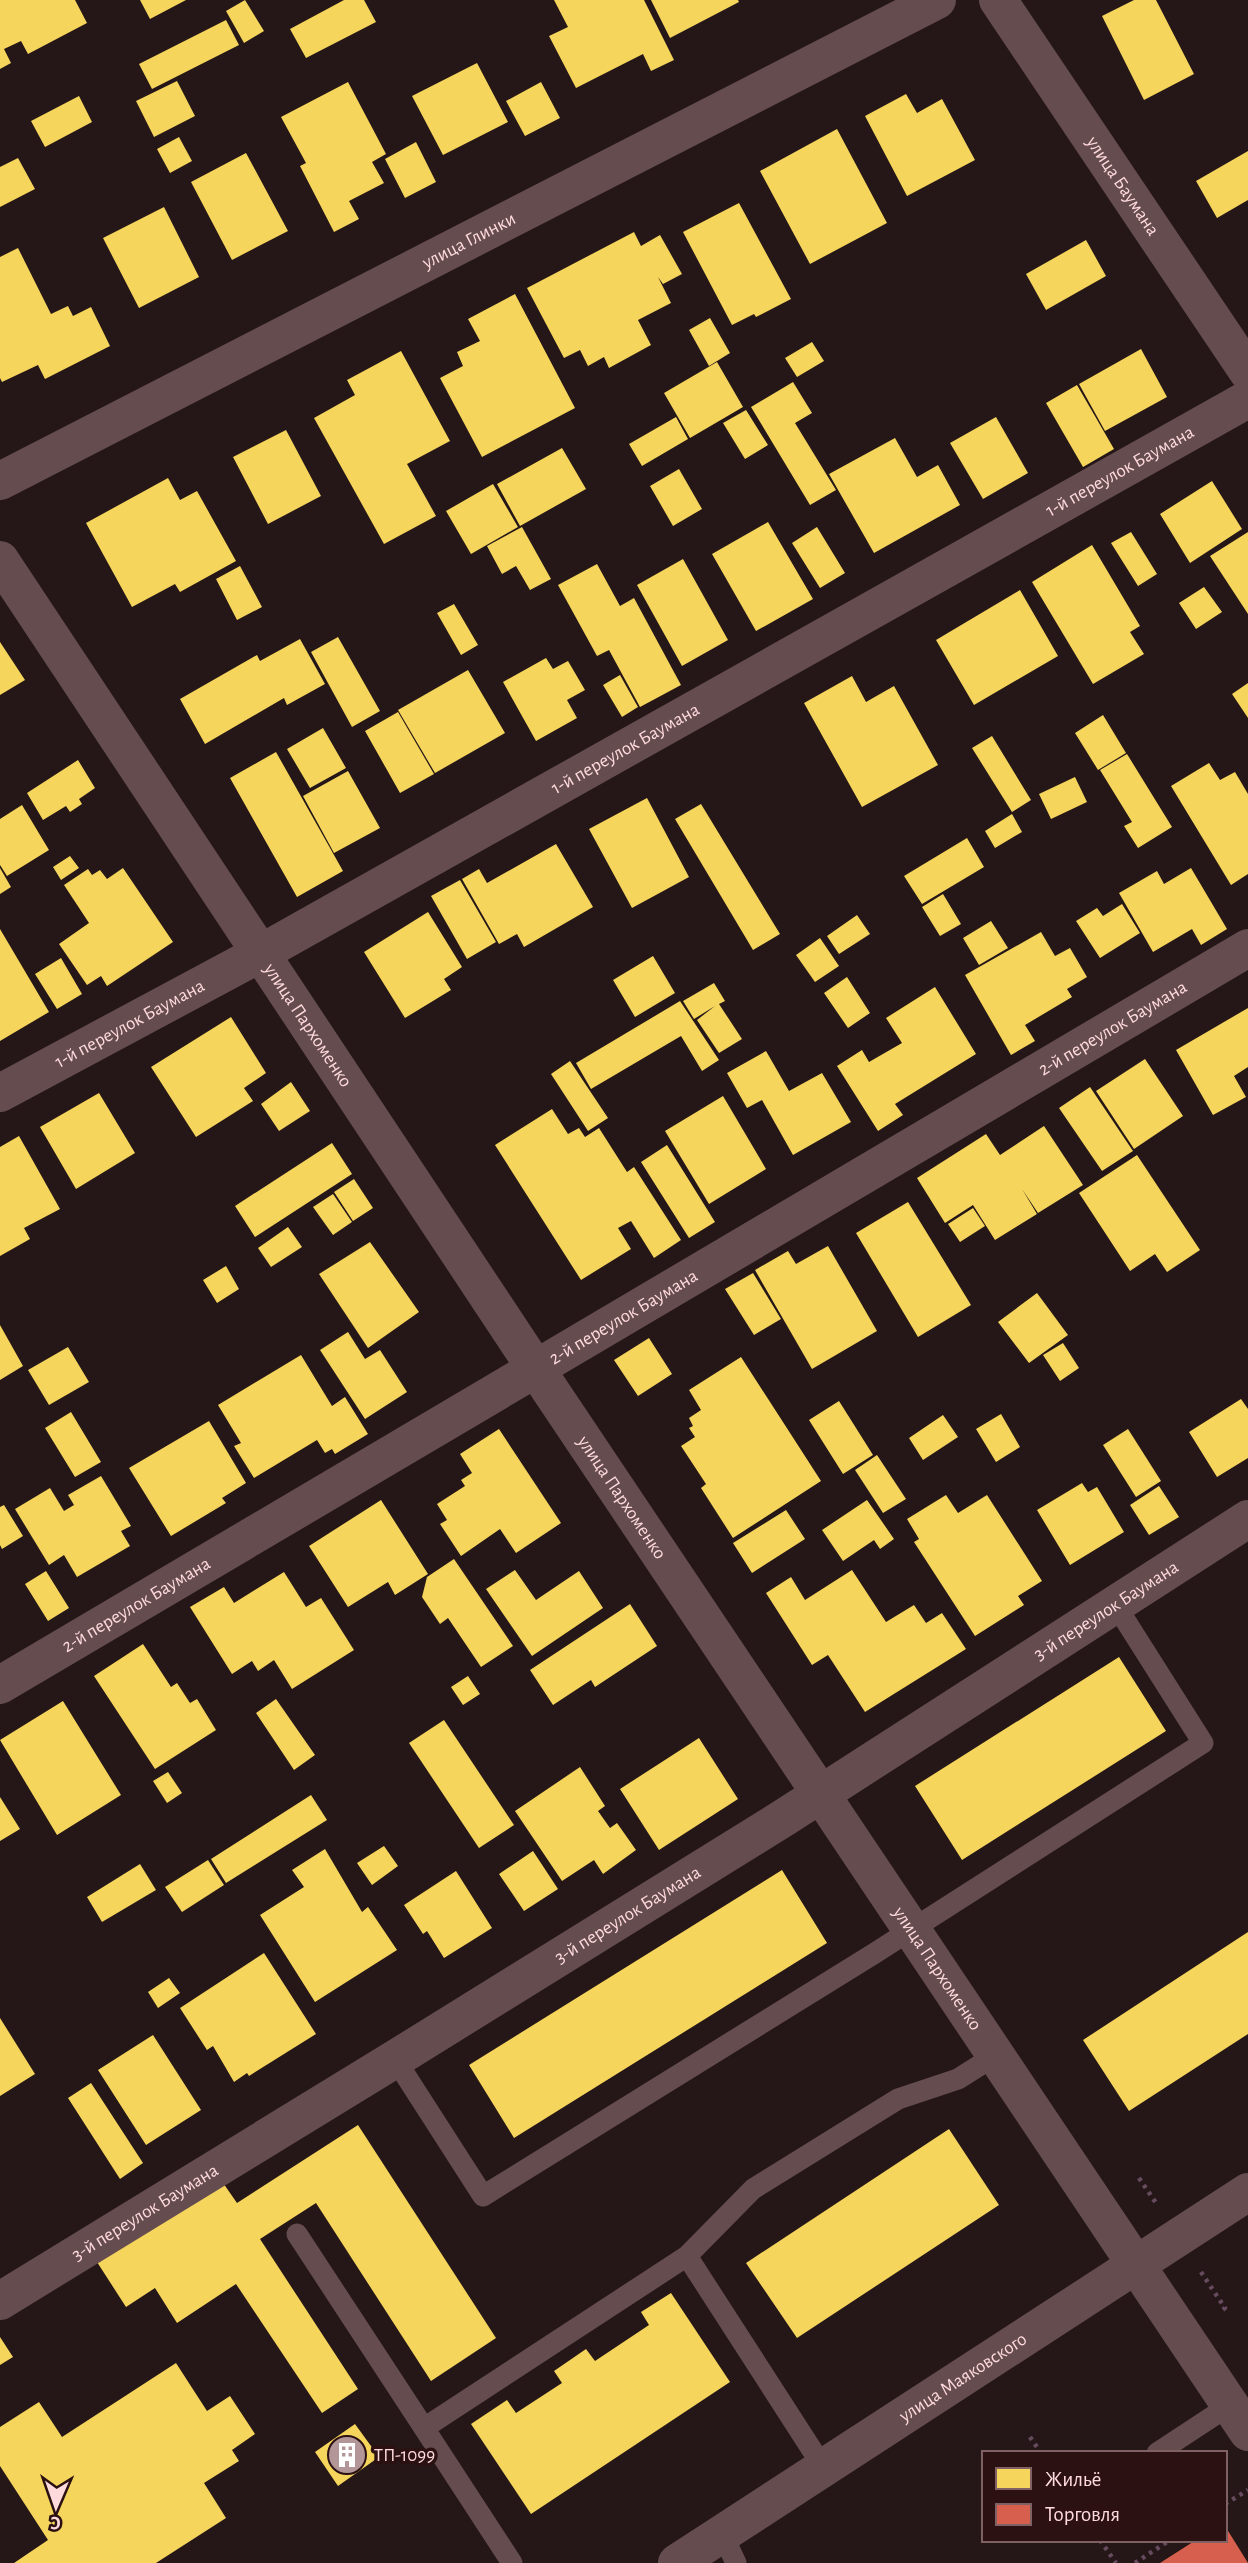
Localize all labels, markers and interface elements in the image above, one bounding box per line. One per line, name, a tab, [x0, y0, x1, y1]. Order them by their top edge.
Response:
street label: улица Баумана	[1082, 132, 1163, 239]
street label: улица Глинки	[418, 209, 519, 273]
street label: 1-й переулок Баумана	[1042, 422, 1197, 520]
street label: 1-й переулок Баумана	[548, 699, 703, 798]
street label: улица Пархоменко	[260, 959, 356, 1090]
street label: 1-й переулок Баумана	[52, 976, 208, 1071]
street label: 2-й переулок Баумана	[1035, 977, 1190, 1079]
street label: 2-й переулок Баумана	[546, 1266, 701, 1368]
street label: улица Пархоменко	[574, 1432, 670, 1562]
street label: 2-й переулок Баумана	[59, 1553, 214, 1656]
street label: 3-й переулок Баумана	[1030, 1557, 1182, 1664]
street label: 3-й переулок Баумана	[551, 1862, 704, 1967]
street label: улица Пархоменко	[889, 1903, 985, 2034]
street label: 3-й переулок Баумана	[68, 2160, 222, 2264]
street label: улица Маяковского	[895, 2329, 1030, 2426]
building icon: ТП-1099	[326, 2434, 368, 2476]
place label: ТП-1099	[374, 2446, 435, 2465]
legend	[982, 2451, 1227, 2542]
text: Жильё	[1045, 2469, 1101, 2490]
north arrow	[21, 2472, 91, 2542]
text: Торговля	[1045, 2504, 1120, 2525]
text: С	[50, 2513, 61, 2532]

